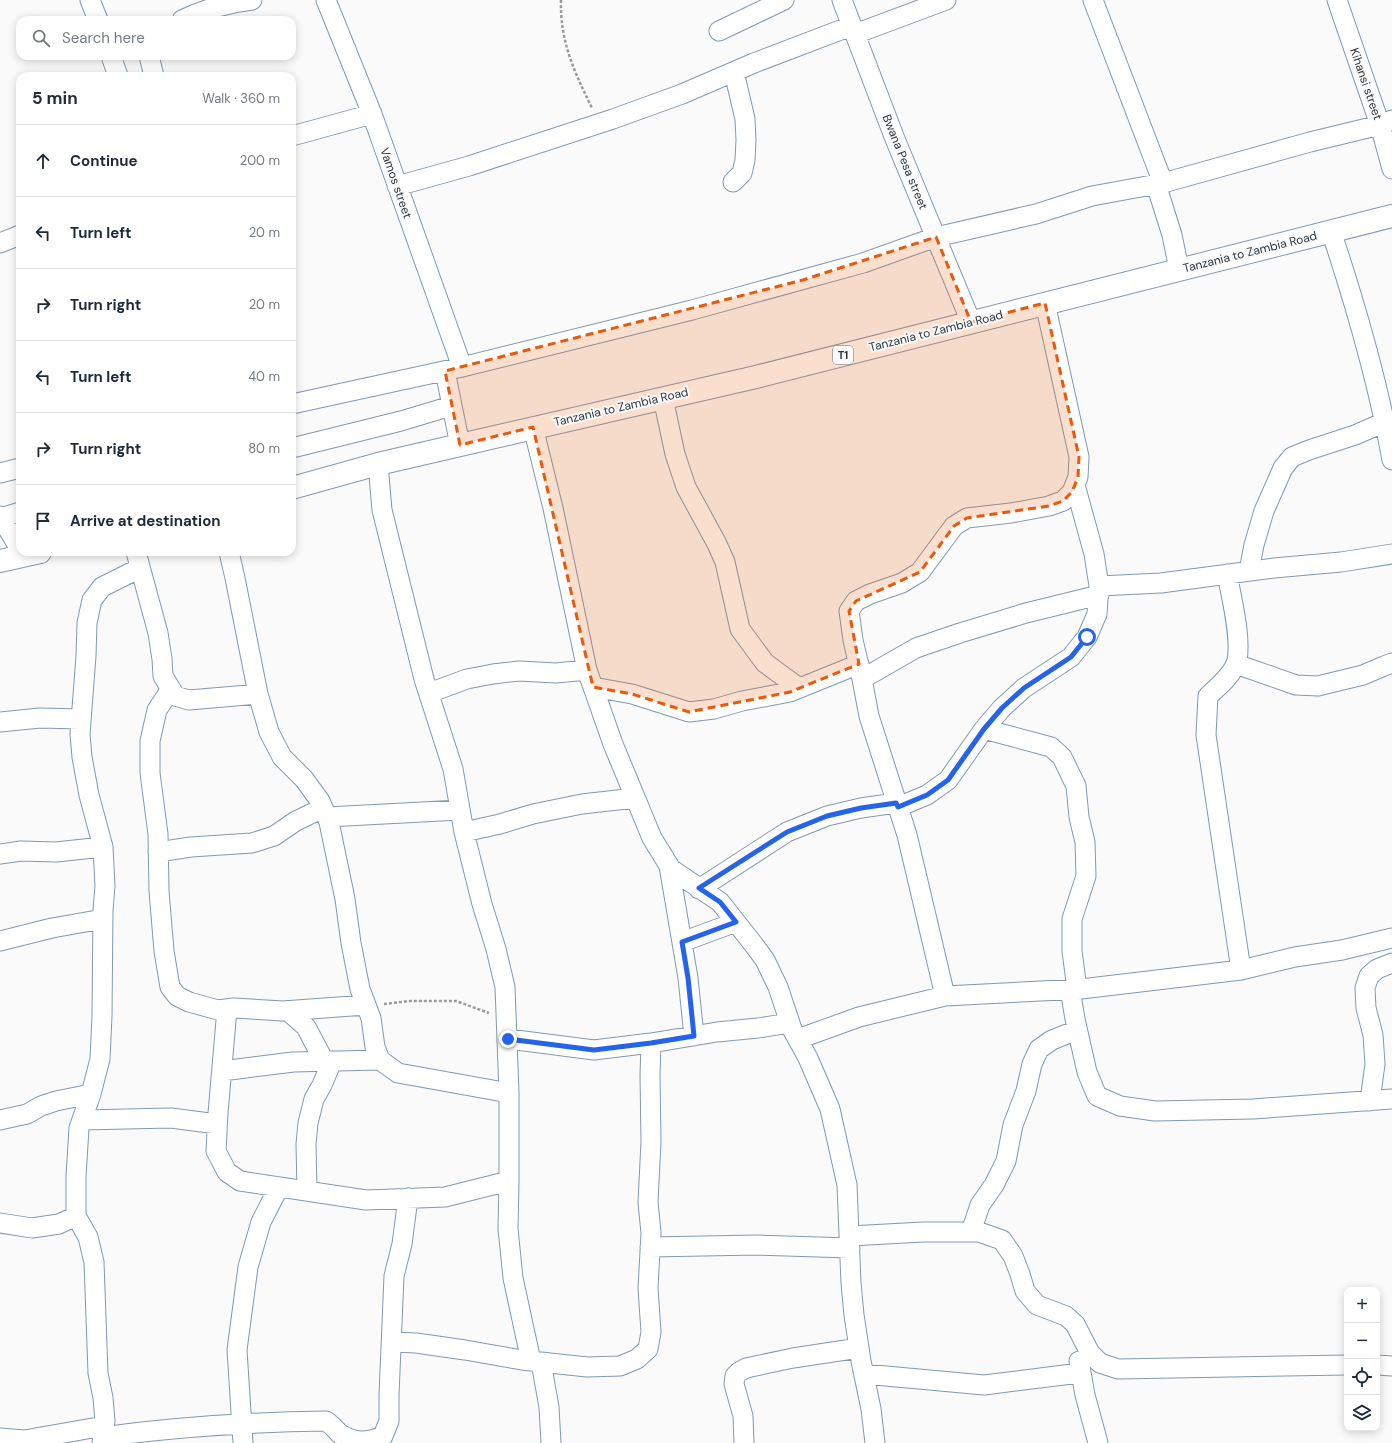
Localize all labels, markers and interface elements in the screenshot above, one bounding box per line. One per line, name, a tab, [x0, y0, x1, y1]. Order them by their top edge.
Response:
search box	[16, 16, 296, 60]
icon: search	[30, 27, 52, 49]
text: Search here	[62, 28, 145, 48]
street label: Kihansi street	[1346, 46, 1386, 122]
text: 5 min	[32, 87, 78, 109]
text: Walk · 360 m	[202, 90, 280, 107]
street label: Bwana Pesa street	[879, 112, 932, 212]
street label: Vamos street	[376, 146, 416, 221]
icon: ahead	[32, 150, 54, 172]
text: Continue	[70, 151, 138, 171]
text: 200 m	[240, 152, 280, 169]
icon: left	[32, 222, 54, 244]
text: Turn left	[70, 223, 131, 243]
text: 20 m	[249, 224, 280, 241]
street label: Tanzania to Zambia Road	[1181, 228, 1319, 276]
icon: right	[32, 294, 54, 316]
text: Turn right	[70, 295, 141, 315]
text: 20 m	[249, 296, 280, 313]
street label: Tanzania to Zambia Road	[867, 307, 1005, 355]
road number: T1	[833, 346, 853, 364]
icon: left	[32, 366, 54, 388]
text: Turn left	[70, 367, 131, 387]
text: 40 m	[248, 368, 280, 385]
street label: Tanzania to Zambia Road	[552, 384, 690, 430]
icon: right	[32, 438, 54, 460]
text: Turn right	[70, 439, 141, 459]
text: 80 m	[248, 440, 280, 457]
icon: arrive	[32, 510, 54, 532]
text: Arrive at destination	[70, 511, 221, 531]
route start	[1078, 628, 1096, 646]
route end	[499, 1030, 517, 1048]
map controls	[1344, 1287, 1380, 1431]
button: +	[1344, 1287, 1380, 1323]
button: −	[1344, 1323, 1380, 1359]
button: locate	[1344, 1359, 1380, 1395]
button: layers	[1344, 1395, 1380, 1431]

